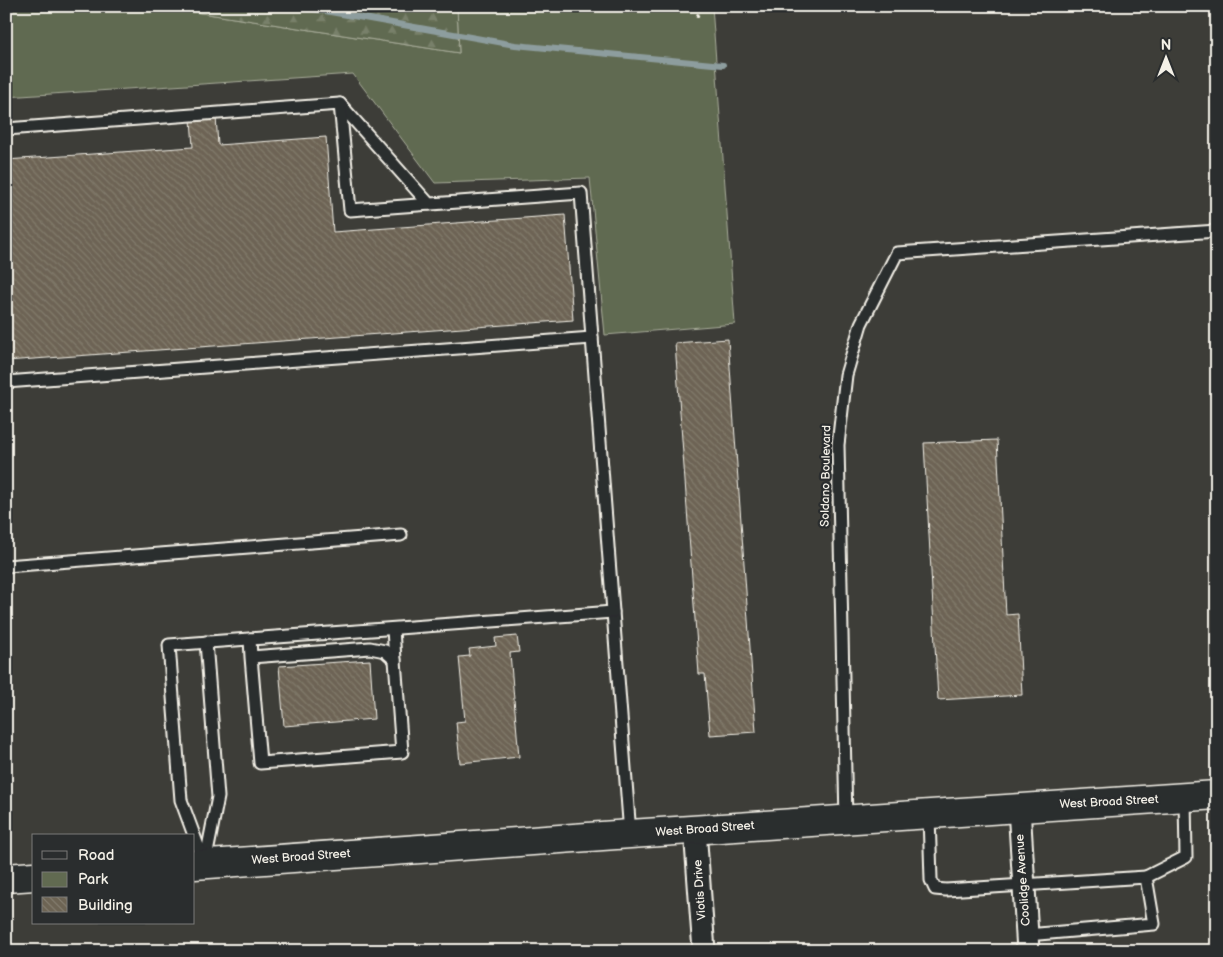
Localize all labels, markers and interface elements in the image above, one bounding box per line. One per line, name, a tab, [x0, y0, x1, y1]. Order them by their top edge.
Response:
north arrow	[1140, 32, 1190, 82]
text: N	[1161, 37, 1171, 54]
street label: Soldano Boulevard	[818, 425, 834, 527]
street label: West Broad Street	[1059, 792, 1159, 812]
street label: West Broad Street	[655, 818, 755, 840]
legend	[32, 834, 195, 924]
street label: Coolidge Avenue	[1012, 834, 1034, 926]
text: Road	[78, 846, 114, 865]
street label: West Broad Street	[251, 846, 351, 868]
street label: Viotis Drive	[690, 859, 710, 921]
text: Park	[78, 870, 109, 889]
text: Building	[78, 896, 133, 915]

